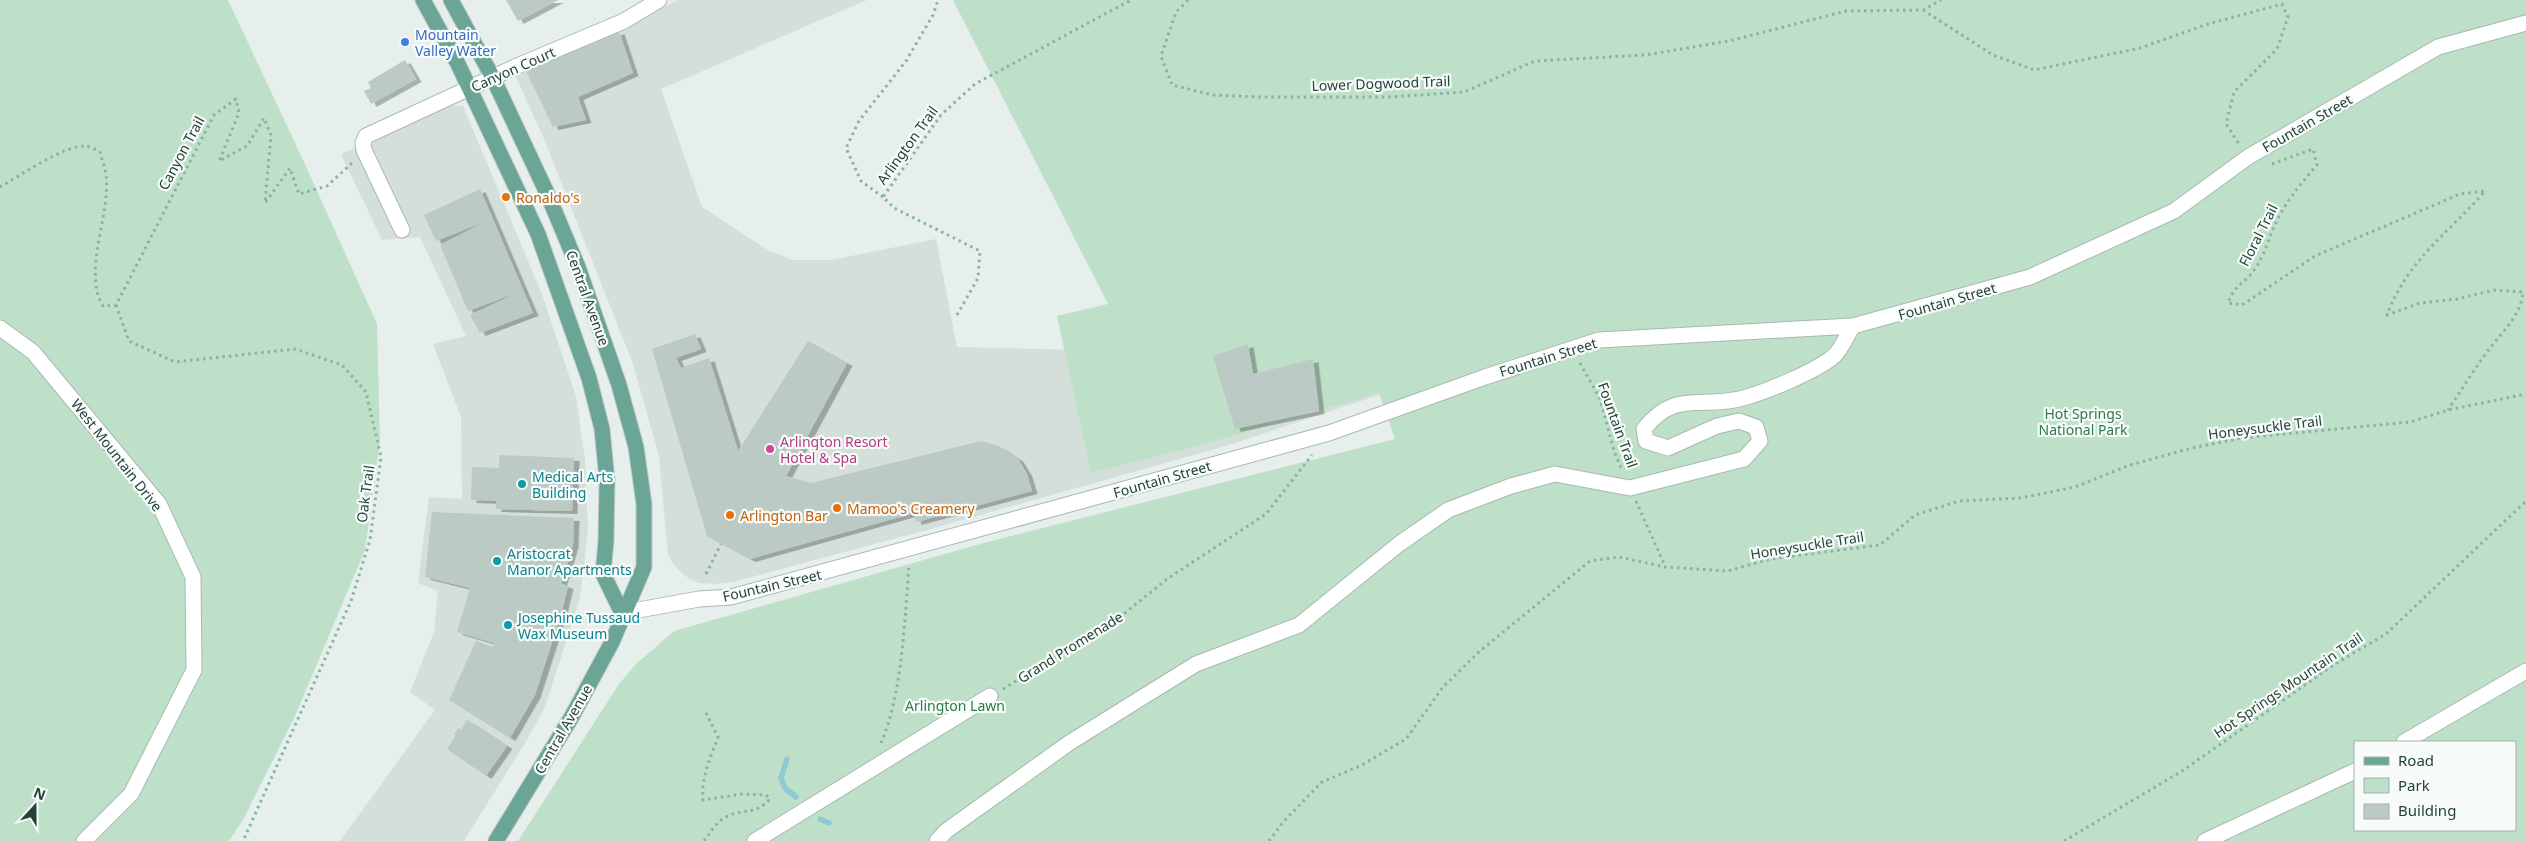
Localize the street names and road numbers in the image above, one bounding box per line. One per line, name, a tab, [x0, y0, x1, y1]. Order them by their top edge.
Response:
street label: Canyon Court	[468, 42, 558, 96]
street label: Lower Dogwood Trail	[1311, 71, 1451, 95]
street label: Fountain Street	[2259, 90, 2355, 156]
street label: Arlington Trail	[872, 102, 942, 188]
street label: Canyon Trail	[154, 113, 208, 193]
street label: Floral Trail	[2234, 201, 2282, 269]
street label: Central Avenue	[562, 248, 614, 348]
street label: Fountain Street	[1896, 278, 1998, 324]
street label: Fountain Street	[1497, 333, 1599, 381]
street label: Fountain Trail	[1594, 380, 1642, 470]
street label: West Mountain Drive	[67, 395, 167, 515]
street label: Honeysuckle Trail	[2207, 411, 2323, 443]
street label: Fountain Street	[1111, 456, 1213, 502]
street label: Oak Trail	[352, 464, 378, 524]
street label: Honeysuckle Trail	[1749, 527, 1865, 563]
street label: Fountain Street	[721, 564, 823, 606]
street label: Grand Promenade	[1014, 607, 1126, 687]
street label: Hot Springs Mountain Trail	[2210, 628, 2366, 742]
street label: Central Avenue	[530, 681, 596, 777]

